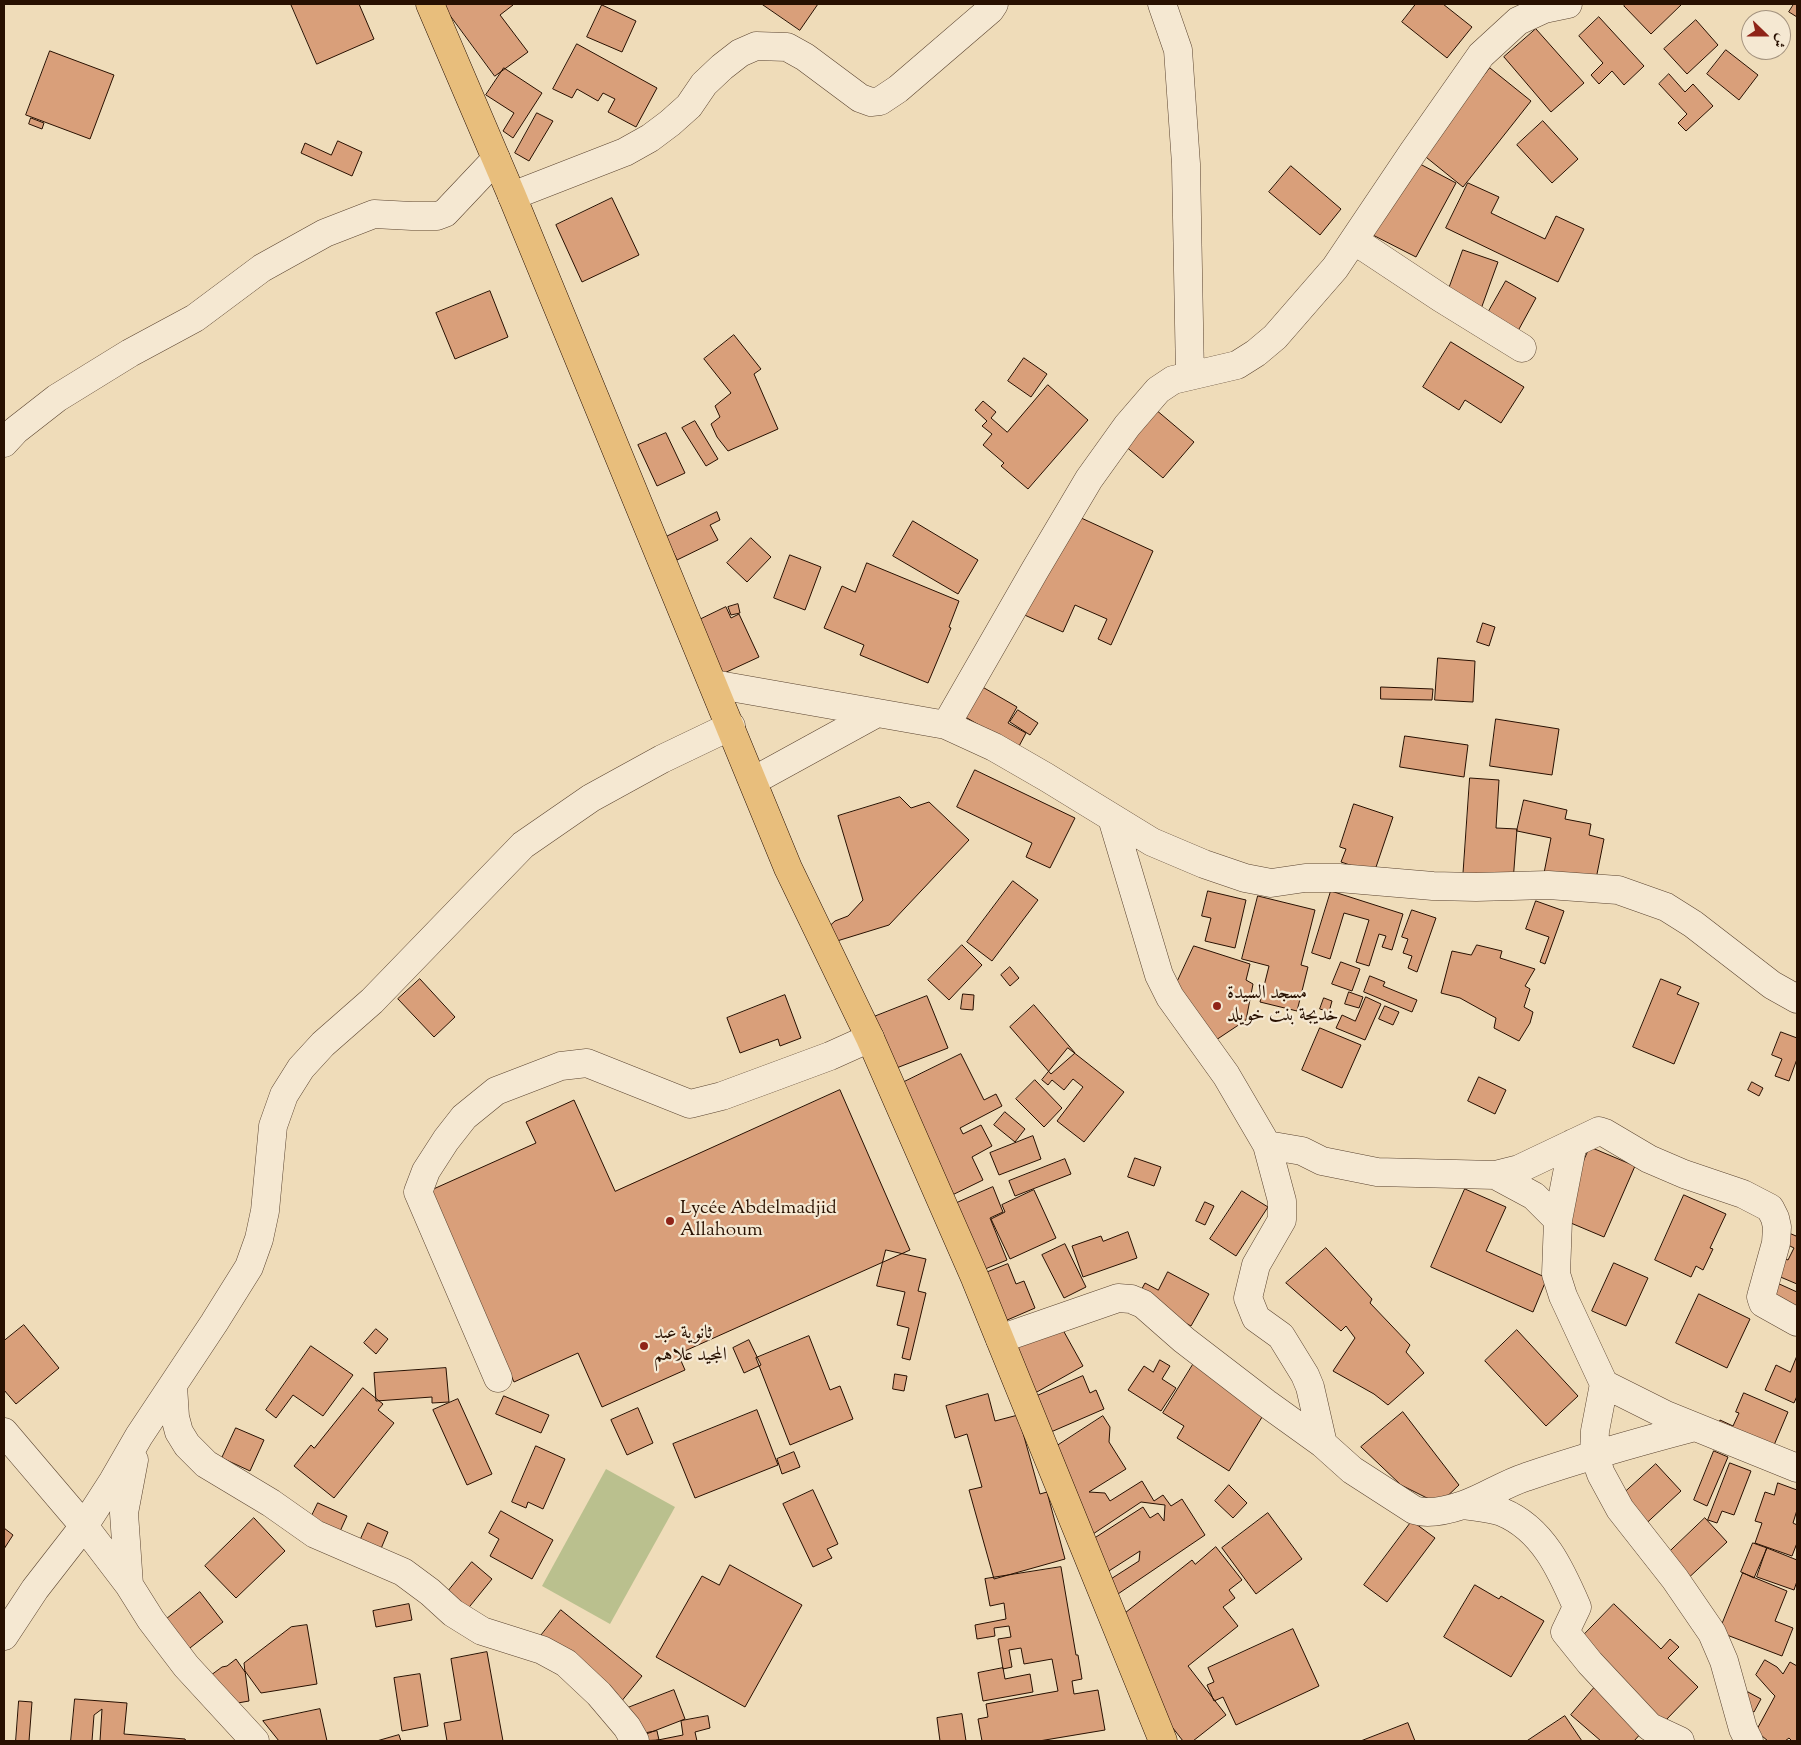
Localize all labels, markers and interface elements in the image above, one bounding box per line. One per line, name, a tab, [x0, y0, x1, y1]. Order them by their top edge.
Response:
north arrow	[1741, 10, 1791, 60]
text: ش	[1767, 30, 1791, 50]
place label: مسجد السيدة خديجة بنت خويلد	[1227, 984, 1339, 1028]
marker: مسجد السيدة خديجة بنت خويلد	[1211, 1000, 1223, 1012]
place label: Lycée Abdelmadjid Allahoum	[680, 1199, 837, 1243]
marker: Lycée Abdelmadjid Allahoum	[664, 1215, 676, 1227]
place label: ثانوية عبد المجيد علاهم	[654, 1324, 727, 1368]
marker: ثانوية عبد المجيد علاهم	[638, 1340, 650, 1352]

